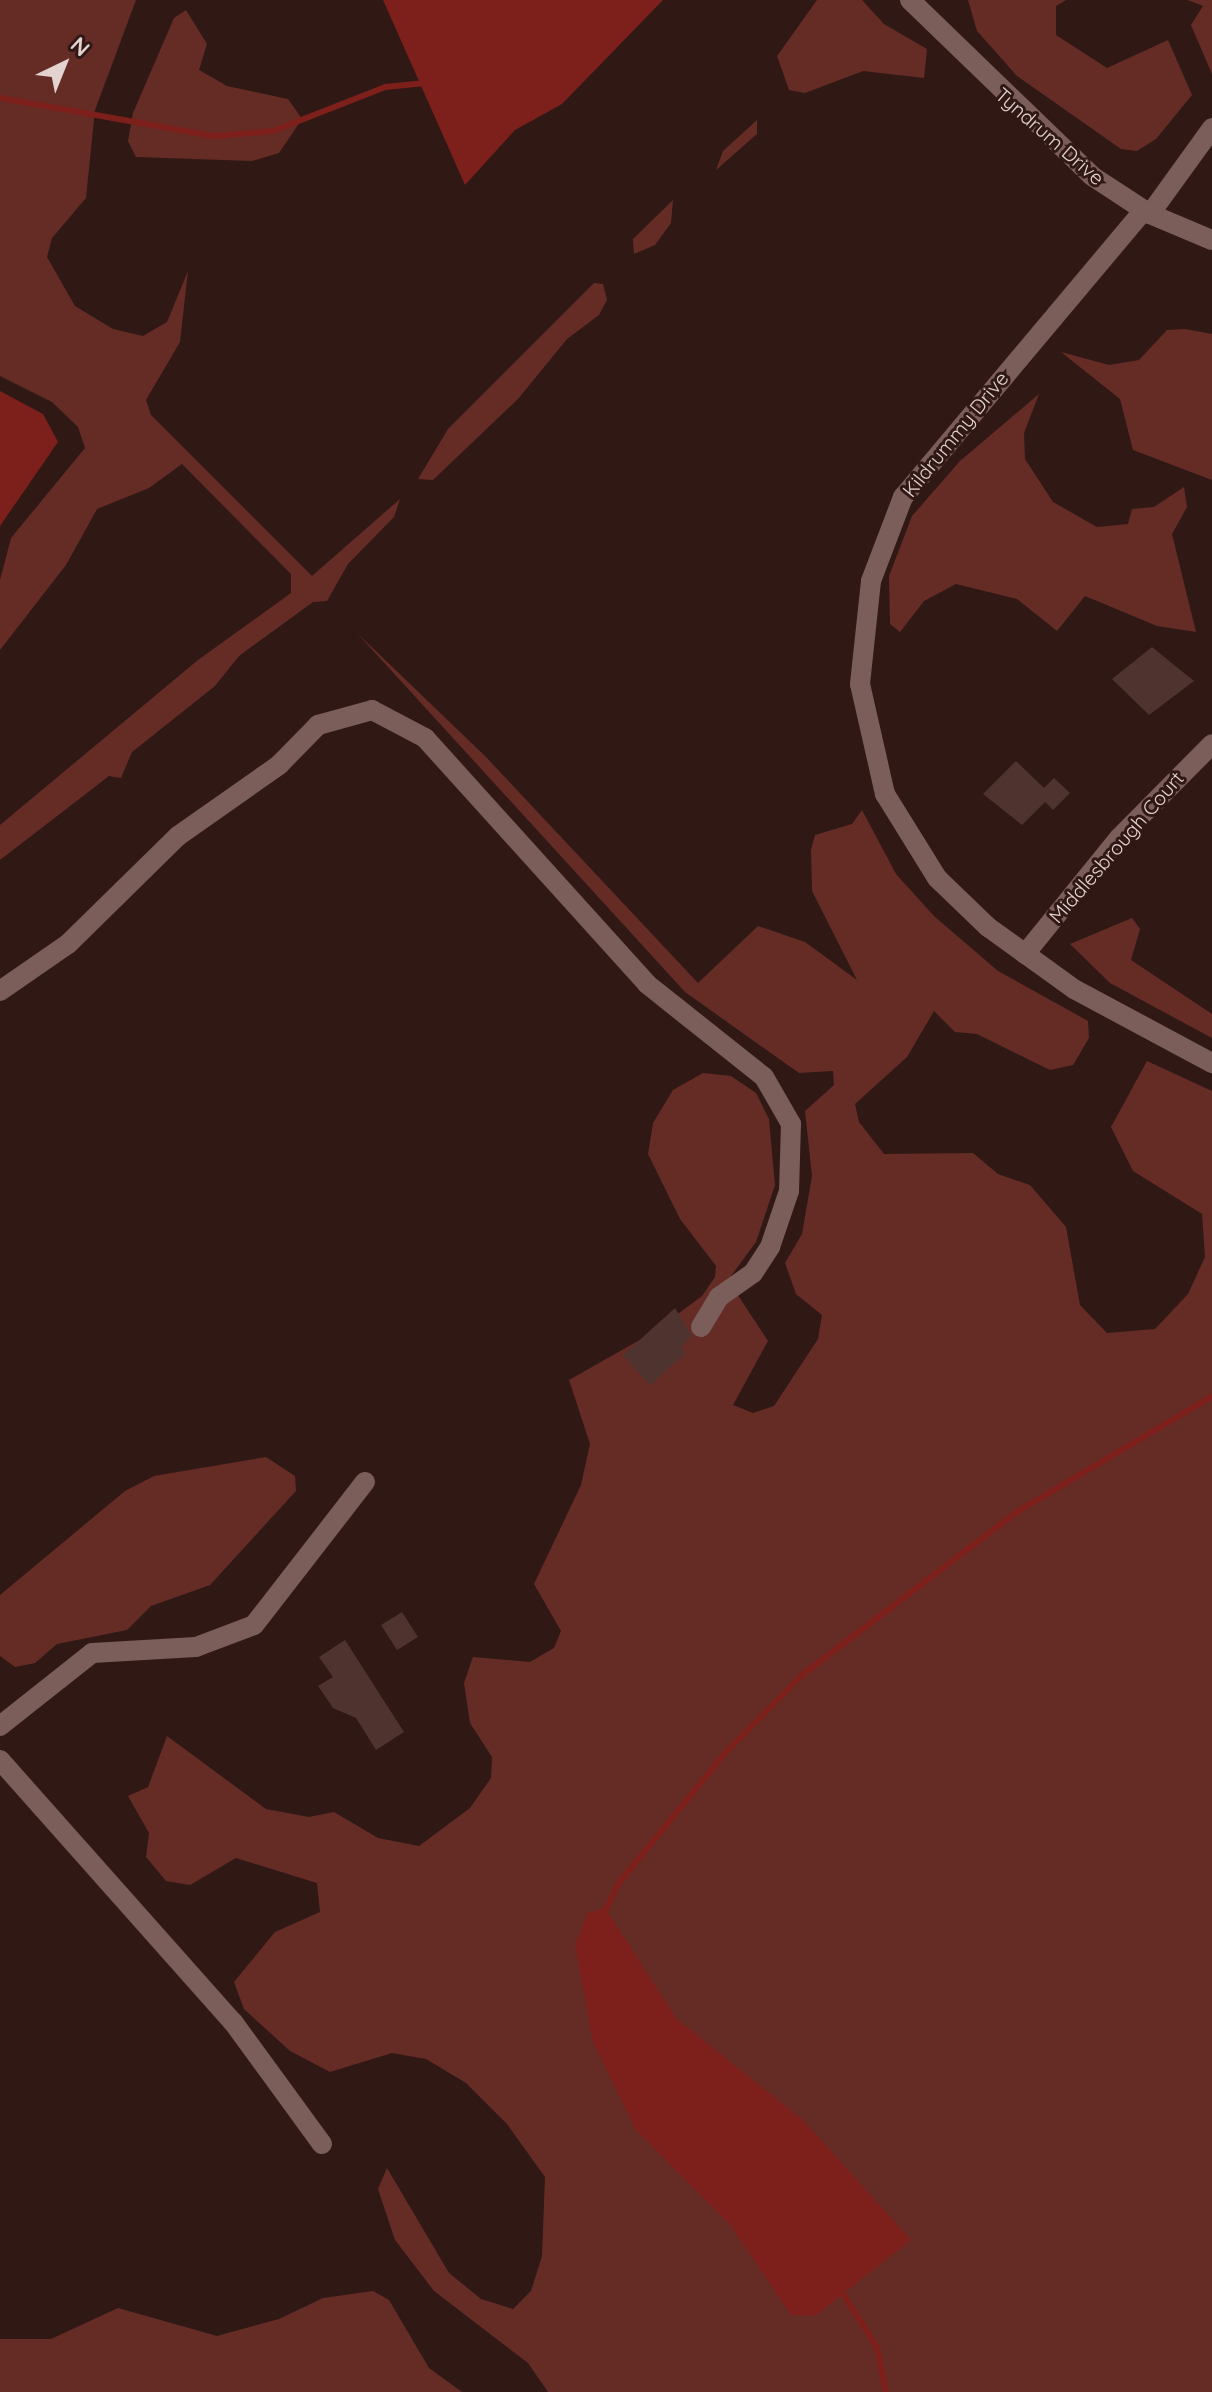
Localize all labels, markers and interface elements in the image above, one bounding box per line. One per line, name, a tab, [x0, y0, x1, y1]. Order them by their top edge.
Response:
north arrow	[24, 24, 104, 104]
text: N	[65, 31, 96, 62]
street label: Tyndrum Drive	[991, 82, 1109, 190]
street label: Kildrummy Drive	[897, 366, 1013, 502]
street label: Middlesbrough Court	[1044, 766, 1188, 928]

